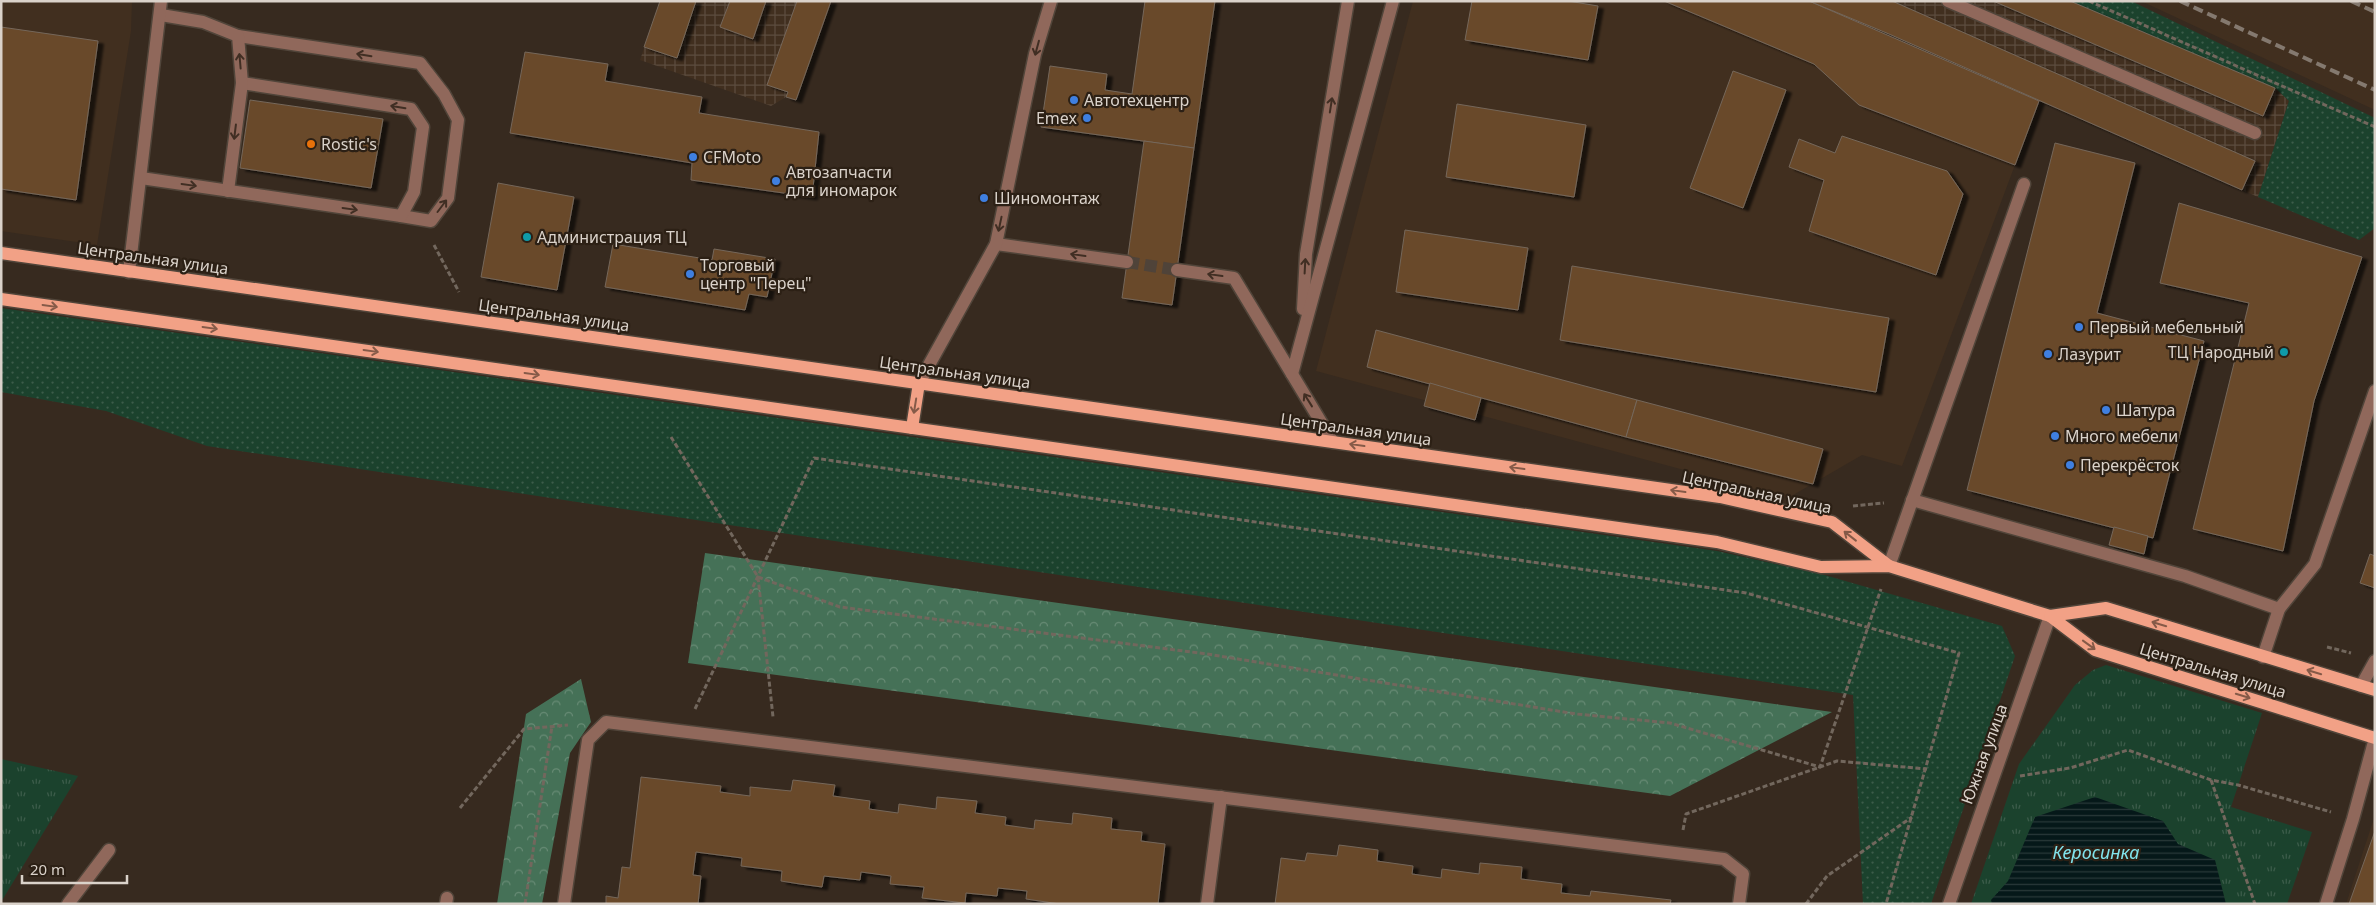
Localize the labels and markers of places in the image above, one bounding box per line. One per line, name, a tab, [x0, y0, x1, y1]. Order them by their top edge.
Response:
place label: Автотехцентр	[1084, 89, 1189, 111]
marker: Автотехцентр	[1068, 94, 1080, 106]
place label: Emex	[1036, 107, 1078, 129]
marker: Emex	[1081, 112, 1093, 124]
place label: Rostic's	[321, 133, 377, 155]
marker: Rostic's	[305, 138, 317, 150]
place label: CFMoto	[703, 146, 761, 168]
marker: CFMoto	[687, 151, 699, 163]
place label: Автозапчасти для иномарок	[786, 161, 898, 201]
marker: Автозапчасти для иномарок	[770, 175, 782, 187]
place label: Шиномонтаж	[994, 187, 1100, 209]
marker: Шиномонтаж	[978, 192, 990, 204]
place label: Администрация ТЦ	[537, 226, 687, 248]
marker: Администрация ТЦ	[521, 231, 533, 243]
place label: Торговый центр "Перец"	[700, 254, 812, 294]
marker: Торговый центр "Перец"	[684, 268, 696, 280]
place label: Первый мебельный	[2089, 316, 2244, 338]
marker: Первый мебельный	[2073, 321, 2085, 333]
place label: ТЦ Народный	[2168, 341, 2274, 363]
place label: Лазурит	[2058, 343, 2122, 365]
marker: ТЦ Народный	[2278, 346, 2290, 358]
marker: Лазурит	[2042, 348, 2054, 360]
place label: Шатура	[2116, 399, 2176, 421]
marker: Шатура	[2100, 404, 2112, 416]
place label: Много мебели	[2065, 425, 2178, 447]
marker: Много мебели	[2049, 430, 2061, 442]
place label: Перекрёсток	[2080, 454, 2180, 476]
marker: Перекрёсток	[2064, 459, 2076, 471]

